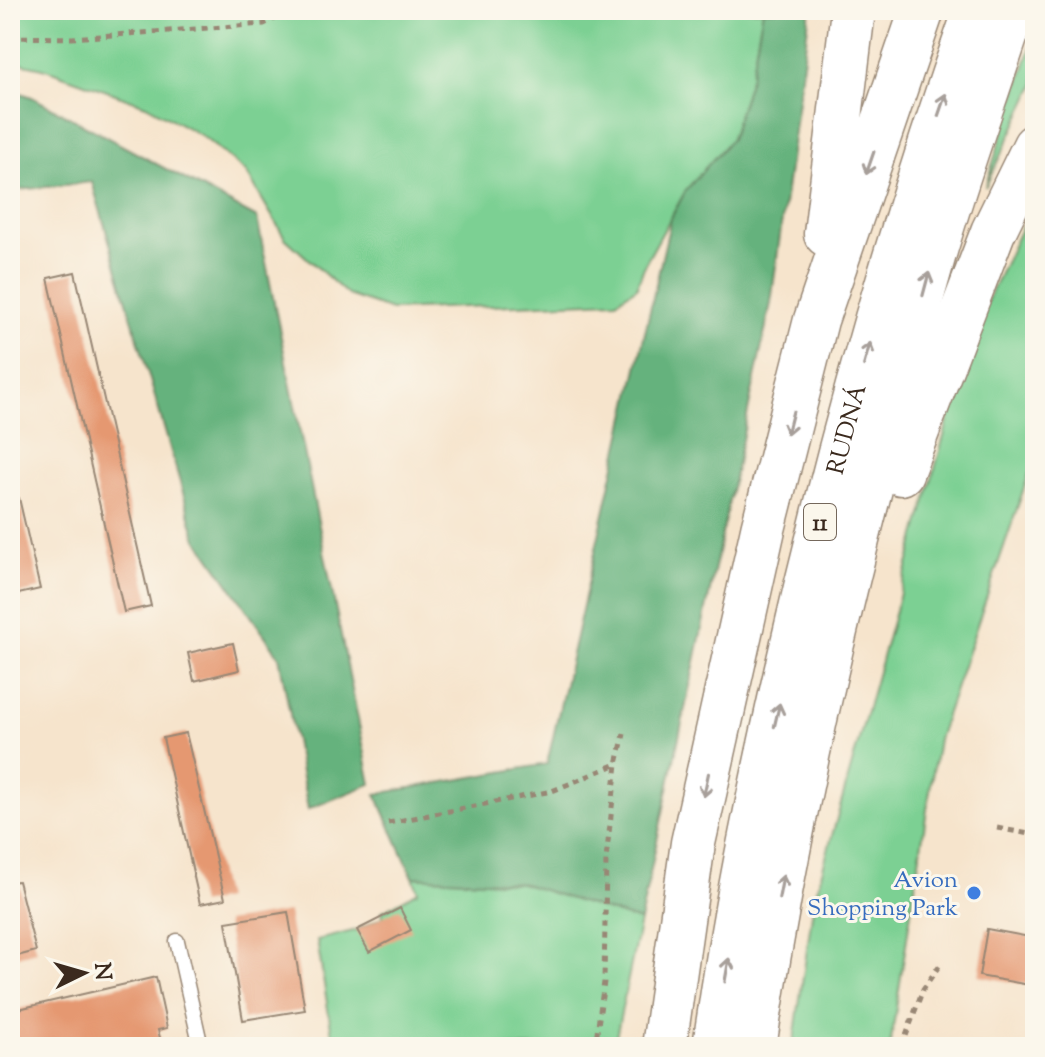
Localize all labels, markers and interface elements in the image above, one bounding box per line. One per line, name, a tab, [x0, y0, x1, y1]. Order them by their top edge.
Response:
one-way arrow	[936, 93, 950, 118]
one-way arrow	[861, 151, 876, 176]
one-way arrow	[920, 271, 935, 297]
one-way arrow	[860, 342, 875, 368]
street label: RUDNÁ	[820, 380, 877, 479]
one-way arrow	[781, 409, 796, 435]
road number: 11	[804, 504, 836, 540]
one-way arrow	[770, 703, 785, 728]
one-way arrow	[698, 772, 713, 798]
place label: Avion Shopping Park	[807, 864, 958, 926]
one-way arrow	[775, 875, 790, 901]
marker: Avion Shopping Park	[965, 884, 983, 902]
north arrow	[44, 933, 124, 1013]
one-way arrow	[721, 958, 736, 983]
text: N	[84, 961, 118, 982]

